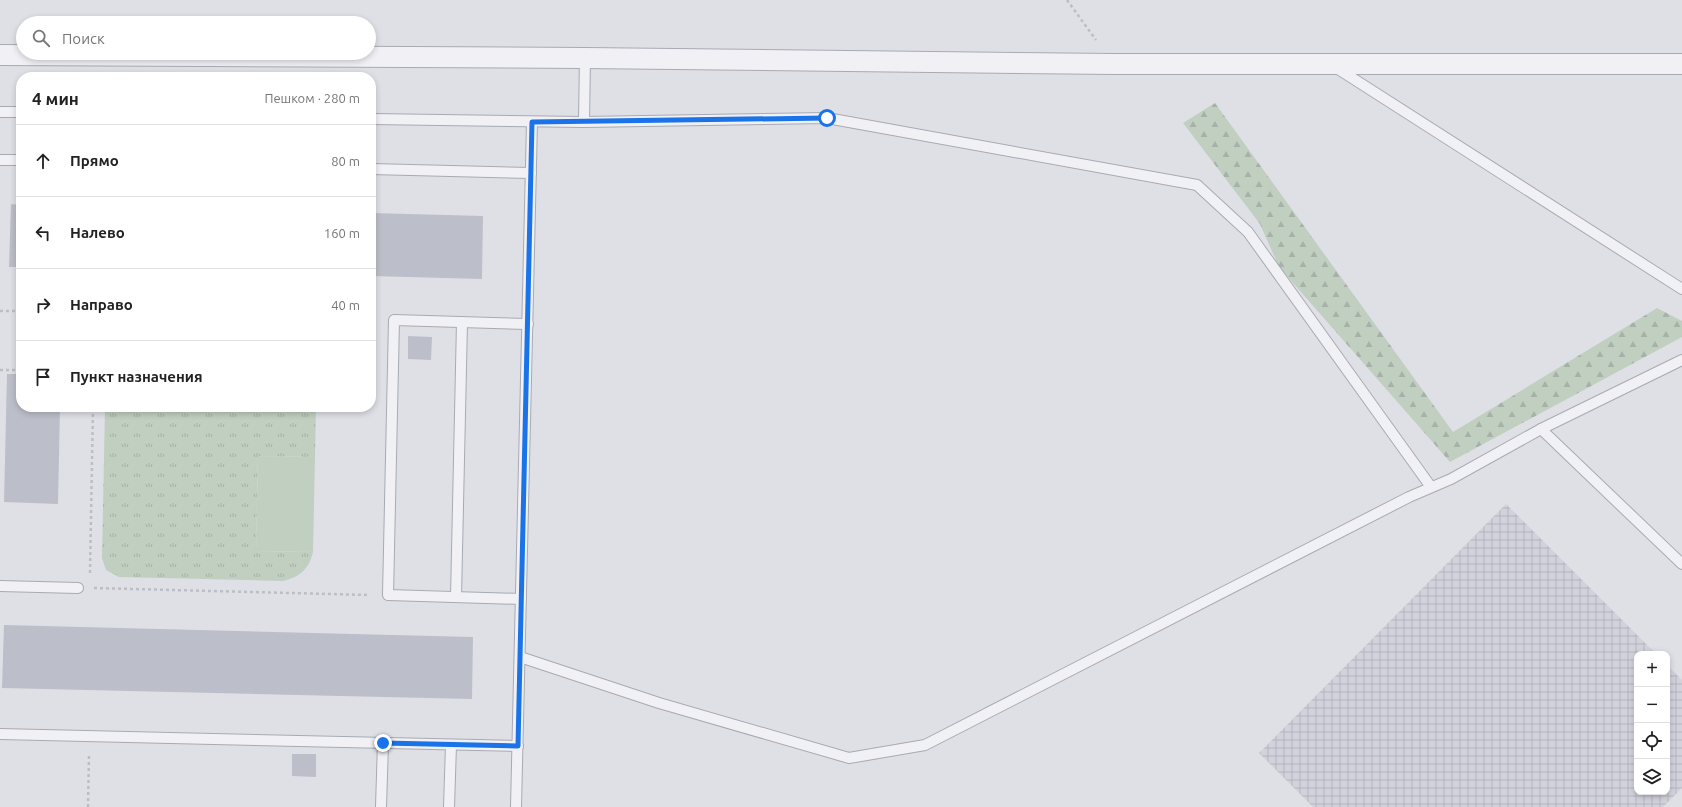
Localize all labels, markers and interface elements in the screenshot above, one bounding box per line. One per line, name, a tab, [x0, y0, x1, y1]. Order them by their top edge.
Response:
search box	[16, 16, 376, 60]
icon: search	[30, 27, 52, 49]
text: Поиск	[62, 30, 105, 47]
text: 4 мин	[32, 89, 79, 108]
text: Пешком · 280 m	[264, 91, 360, 105]
route start	[818, 109, 836, 127]
icon: ahead	[32, 150, 54, 172]
text: Прямо	[70, 152, 119, 169]
text: 80 m	[331, 154, 360, 168]
icon: left	[32, 222, 54, 244]
text: Налево	[70, 224, 125, 241]
text: 160 m	[324, 226, 360, 240]
icon: right	[32, 294, 54, 316]
text: Направо	[70, 296, 133, 313]
text: 40 m	[331, 298, 360, 312]
icon: arrive	[32, 366, 54, 388]
text: Пункт назначения	[70, 368, 203, 385]
map controls	[1634, 651, 1670, 795]
button: +	[1634, 651, 1670, 687]
button: −	[1634, 687, 1670, 723]
button: locate	[1634, 723, 1670, 759]
route end	[374, 734, 392, 752]
button: layers	[1634, 759, 1670, 795]

